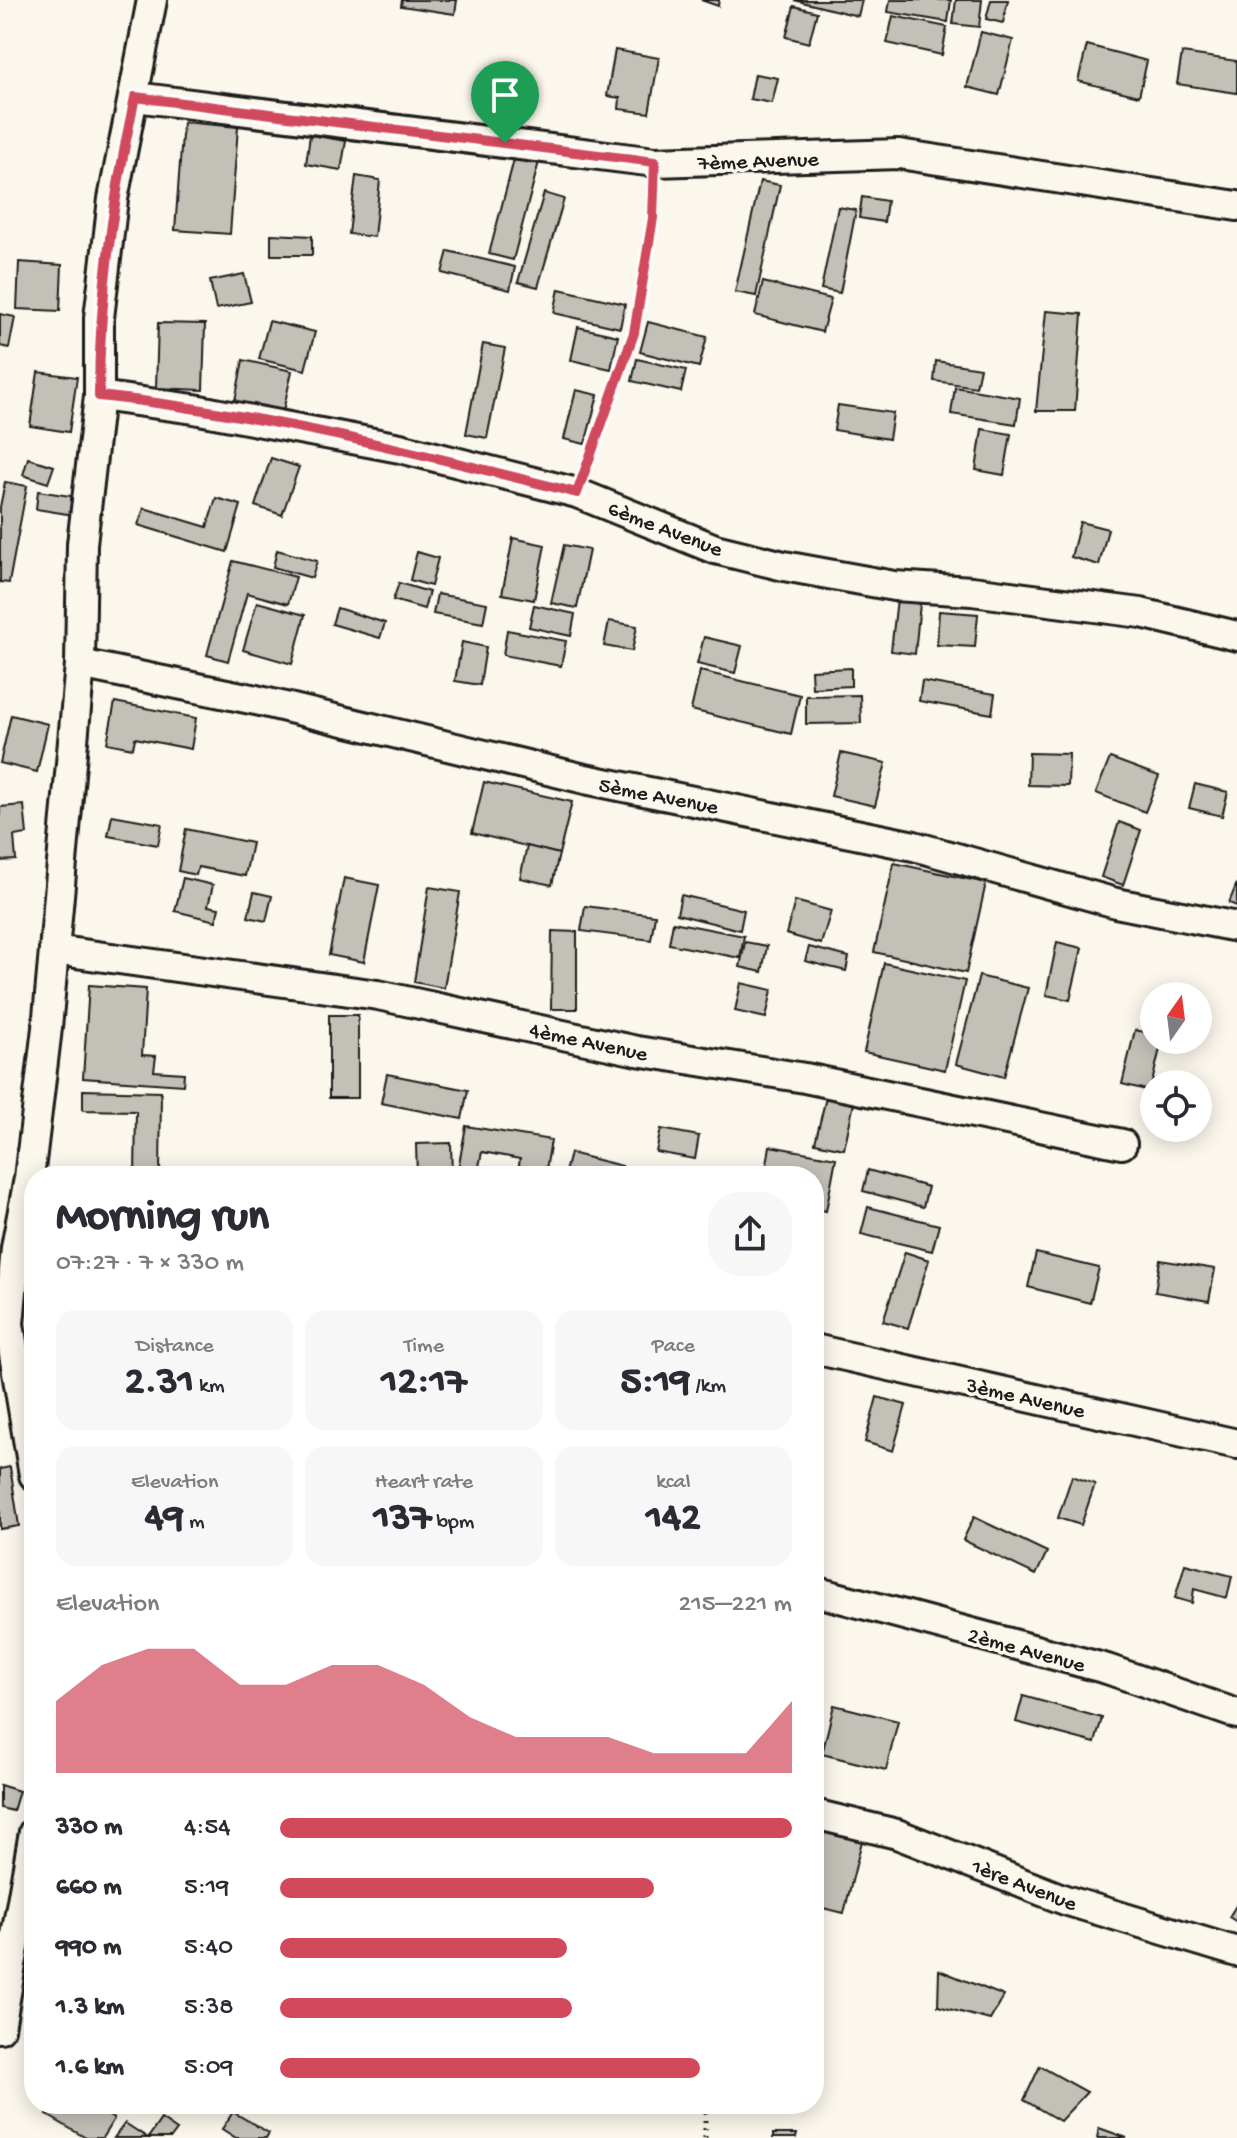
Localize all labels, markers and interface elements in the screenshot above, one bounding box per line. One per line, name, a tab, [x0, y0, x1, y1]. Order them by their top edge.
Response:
pin	[471, 61, 539, 143]
icon: arrive	[483, 73, 527, 117]
street label: 7ème Avenue	[696, 148, 820, 178]
street label: 6ème Avenue	[603, 497, 726, 565]
street label: 5ème Avenue	[596, 774, 721, 822]
north arrow	[1140, 982, 1212, 1054]
map controls	[1140, 982, 1212, 1142]
street label: 4ème Avenue	[527, 1019, 650, 1069]
button: locate	[1140, 1070, 1212, 1142]
button: share	[708, 1192, 792, 1276]
text: Morning run	[56, 1193, 269, 1245]
text: 07:27 · 7 × 330 m	[56, 1249, 244, 1280]
text: Distance	[136, 1334, 214, 1360]
text: Time	[404, 1334, 444, 1360]
text: Pace	[652, 1334, 695, 1360]
text: 2.31	[125, 1360, 194, 1407]
text: 12:17	[381, 1360, 467, 1407]
text: 5:19	[620, 1360, 690, 1407]
street label: 3ème Avenue	[962, 1373, 1088, 1426]
text: km	[194, 1374, 225, 1400]
text: /km	[690, 1374, 726, 1400]
text: Elevation	[131, 1470, 218, 1496]
text: Heart rate	[375, 1470, 473, 1496]
text: kcal	[656, 1470, 690, 1496]
text: 49	[145, 1496, 184, 1543]
text: 137	[373, 1496, 431, 1543]
text: 142	[646, 1496, 701, 1543]
text: m	[184, 1510, 205, 1536]
text: bpm	[431, 1510, 474, 1536]
text: Elevation	[56, 1590, 159, 1621]
text: 215–221 m	[679, 1590, 792, 1621]
street label: 2ème Avenue	[964, 1624, 1088, 1680]
text: 330 m	[56, 1813, 122, 1844]
text: 4:54	[184, 1813, 230, 1844]
street label: 1ère Avenue	[966, 1854, 1081, 1919]
text: 660 m	[56, 1873, 122, 1904]
text: 5:19	[184, 1873, 229, 1904]
text: 990 m	[56, 1933, 121, 1964]
text: 5:40	[184, 1933, 233, 1964]
text: 1.3 km	[56, 1993, 124, 2024]
text: 5:38	[184, 1993, 234, 2024]
text: 1.6 km	[56, 2053, 124, 2084]
text: 5:09	[184, 2053, 234, 2084]

